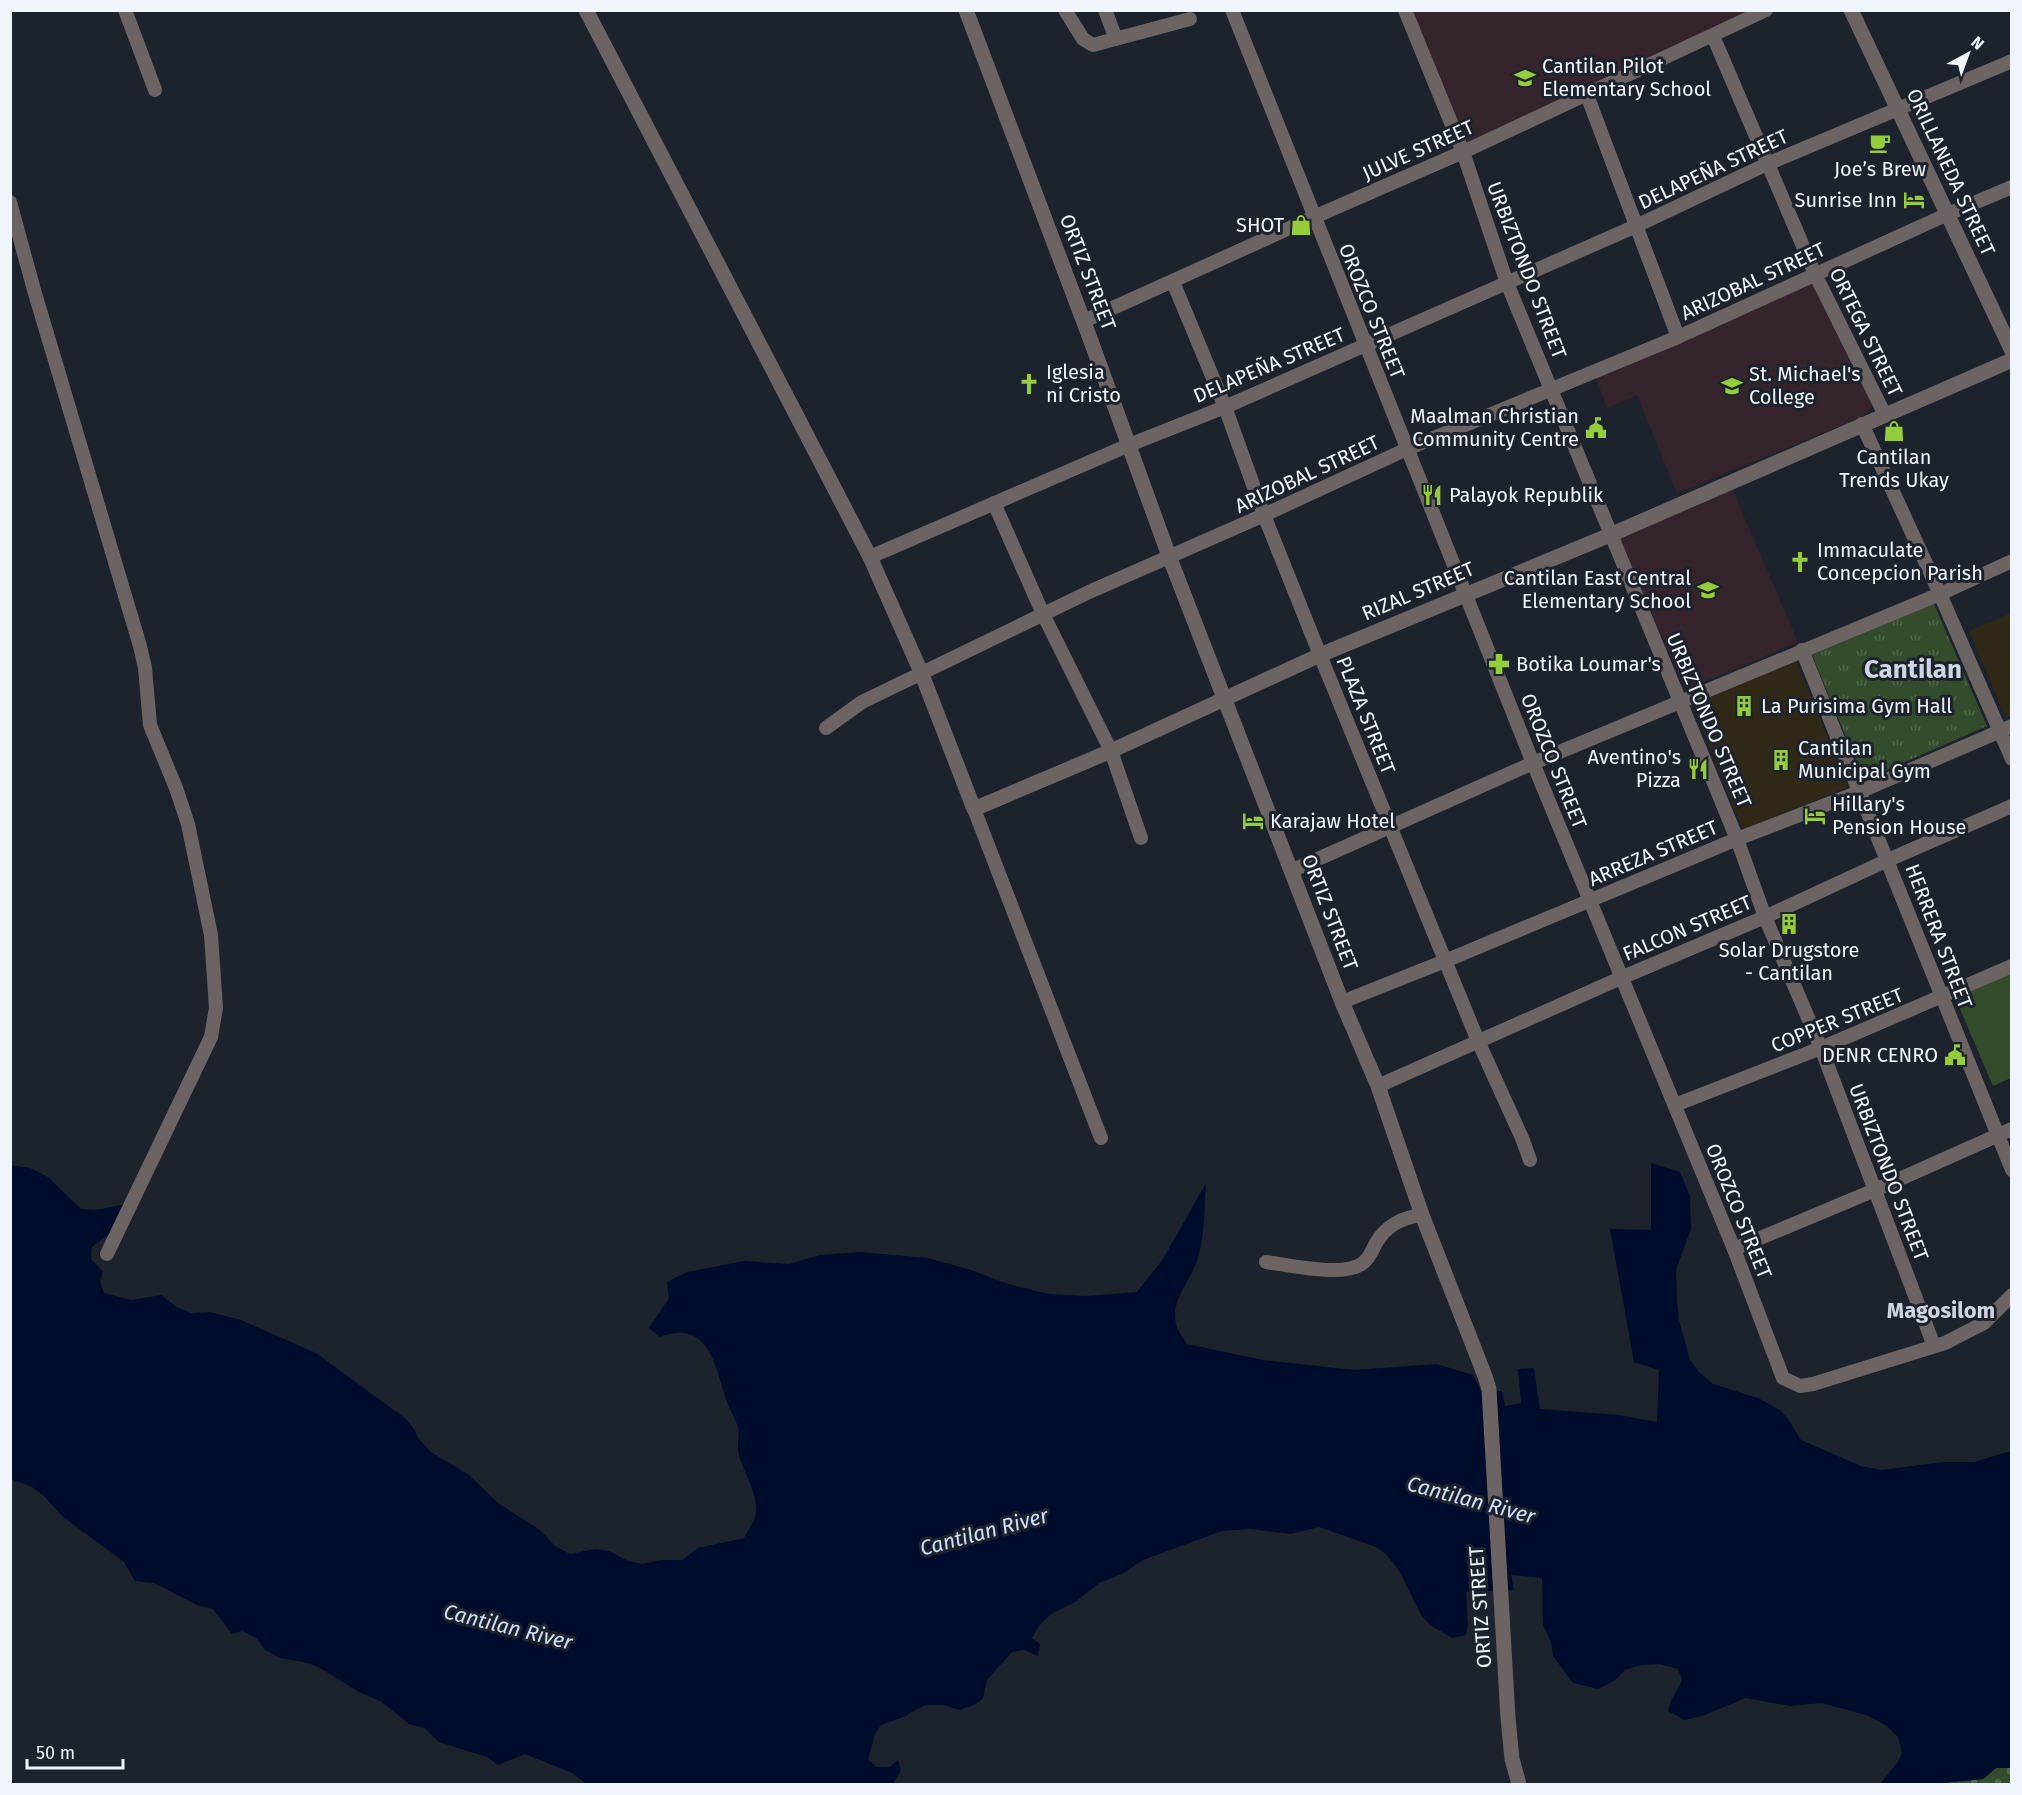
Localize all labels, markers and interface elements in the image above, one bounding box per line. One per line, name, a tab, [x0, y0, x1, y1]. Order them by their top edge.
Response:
north arrow	[1938, 24, 1998, 84]
text: N	[1967, 32, 1988, 54]
place label: Cantilan Pilot Elementary School	[1542, 54, 1711, 101]
school or university icon: Cantilan Pilot Elementary School	[1513, 66, 1537, 90]
street label: ORILLANEDA STREET	[1902, 85, 2001, 260]
street label: JULVE STREET	[1359, 114, 1478, 185]
street label: DELAPEÑA STREET	[1634, 124, 1792, 214]
cafe icon: Joe’s Brew	[1868, 131, 1892, 155]
place label: Joe’s Brew	[1834, 157, 1926, 181]
street label: URBIZTONDO STREET	[1482, 178, 1572, 362]
place label: Sunrise Inn	[1795, 188, 1897, 212]
hotel icon: Sunrise Inn	[1902, 188, 1926, 212]
street label: ORTIZ STREET	[1055, 211, 1121, 334]
place label: SHOT	[1236, 213, 1285, 237]
shop icon: SHOT	[1289, 213, 1313, 237]
street label: ARIZOBAL STREET	[1677, 237, 1830, 325]
street label: OROZCO STREET	[1334, 240, 1410, 383]
street label: ORTEGA STREET	[1824, 264, 1908, 401]
street label: DELAPEÑA STREET	[1190, 322, 1349, 408]
place label: Iglesia ni Cristo	[1046, 360, 1121, 407]
place label: St. Michael's College	[1749, 362, 1861, 409]
church icon: Iglesia ni Cristo	[1017, 372, 1041, 396]
school or university icon: St. Michael's College	[1720, 374, 1744, 398]
place label: Maalman Christian Community Centre	[1410, 404, 1579, 451]
public building icon: Maalman Christian Community Centre	[1584, 416, 1608, 440]
shop icon: Cantilan Trends Ukay	[1882, 419, 1906, 443]
street label: ARIZOBAL STREET	[1231, 430, 1384, 518]
place label: Cantilan Trends Ukay	[1839, 445, 1949, 492]
restaurant icon: Palayok Republik	[1420, 483, 1444, 507]
place label: Palayok Republik	[1449, 483, 1604, 507]
place label: Immaculate Concepcion Parish	[1817, 538, 1983, 585]
church icon: Immaculate Concepcion Parish	[1788, 550, 1812, 574]
street label: RIZAL STREET	[1358, 556, 1478, 625]
place label: Cantilan East Central Elementary School	[1504, 566, 1691, 613]
school or university icon: Cantilan East Central Elementary School	[1696, 578, 1720, 602]
street label: URBIZTONDO STREET	[1661, 629, 1757, 812]
pharmacy icon: Botika Loumar's	[1487, 652, 1511, 676]
place label: Botika Loumar's	[1516, 652, 1661, 676]
street label: PLAZA STREET	[1331, 653, 1401, 778]
district label: Cantilan	[1864, 654, 1962, 685]
street label: OROZCO STREET	[1516, 690, 1592, 833]
building icon: La Purisima Gym Hall	[1732, 694, 1756, 718]
place label: La Purisima Gym Hall	[1761, 694, 1952, 718]
place label: Cantilan Municipal Gym	[1798, 736, 1931, 783]
place label: Aventino's Pizza	[1588, 745, 1681, 792]
building icon: Cantilan Municipal Gym	[1769, 748, 1793, 772]
restaurant icon: Aventino's Pizza	[1686, 757, 1710, 781]
place label: Hillary's Pension House	[1832, 792, 1966, 839]
hotel icon: Hillary's Pension House	[1803, 804, 1827, 828]
hotel icon: Karajaw Hotel	[1241, 809, 1265, 833]
place label: Karajaw Hotel	[1270, 809, 1395, 833]
street label: ARREZA STREET	[1585, 815, 1722, 891]
street label: ORTIZ STREET	[1297, 851, 1363, 974]
street label: HERRERA STREET	[1900, 860, 1978, 1012]
street label: FALCON STREET	[1619, 890, 1756, 966]
building icon: Solar Drugstore - Cantilan	[1777, 912, 1801, 936]
place label: Solar Drugstore - Cantilan	[1719, 938, 1859, 985]
street label: COPPER STREET	[1767, 982, 1907, 1057]
place label: DENR CENRO	[1822, 1043, 1938, 1067]
public building icon: DENR CENRO	[1943, 1043, 1967, 1067]
street label: URBIZTONDO STREET	[1844, 1080, 1934, 1264]
street label: OROZCO STREET	[1701, 1140, 1777, 1283]
district label: Magosilom	[1887, 1297, 1995, 1324]
water label: Cantilan River	[1404, 1470, 1539, 1530]
water label: Cantilan River	[917, 1502, 1052, 1562]
street label: ORTIZ STREET	[1464, 1545, 1496, 1669]
water label: Cantilan River	[441, 1598, 576, 1656]
scale bar	[27, 1732, 123, 1770]
text: 50 m	[36, 1742, 75, 1764]

